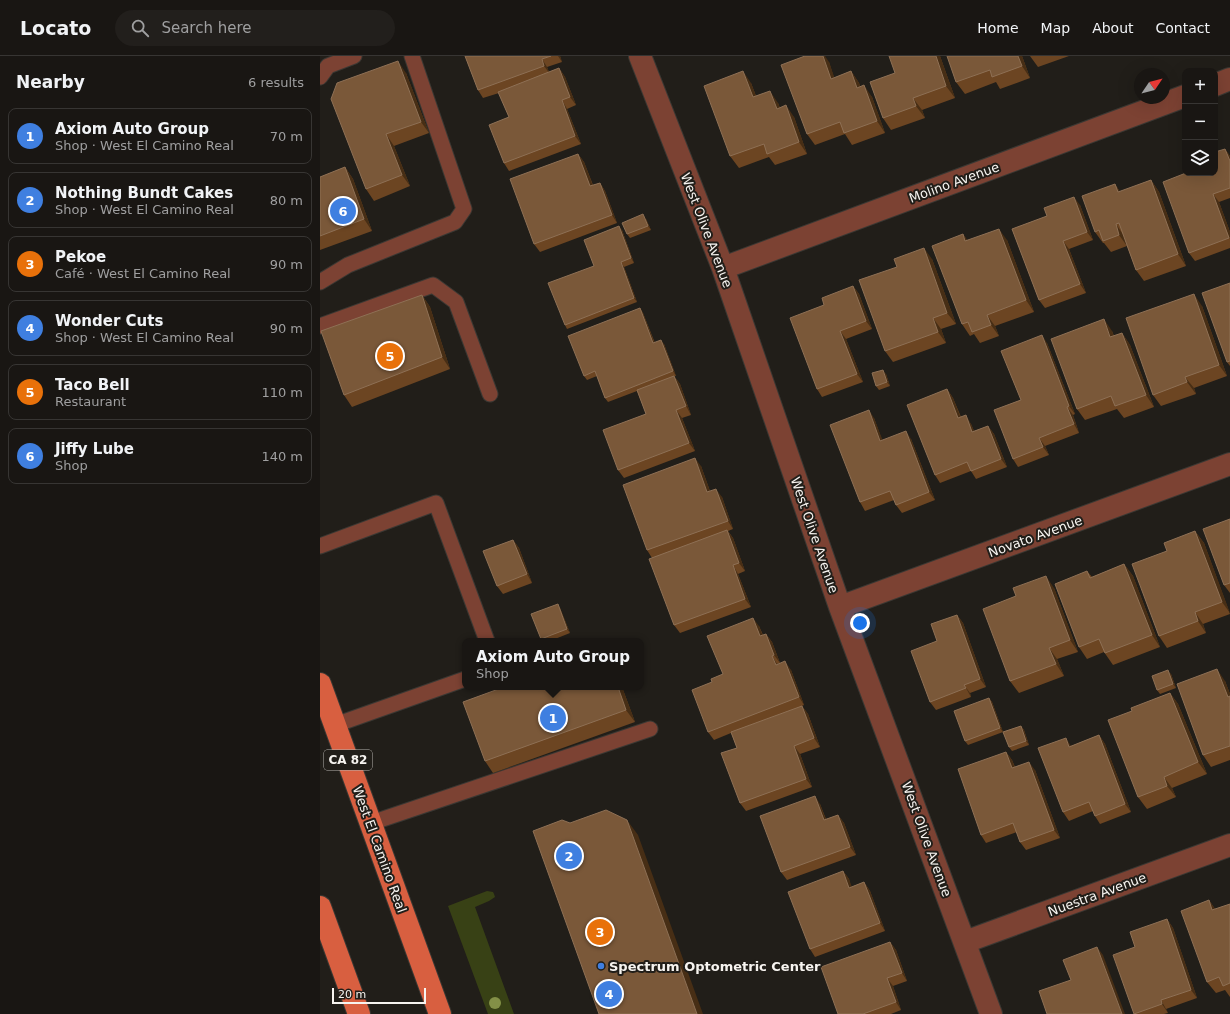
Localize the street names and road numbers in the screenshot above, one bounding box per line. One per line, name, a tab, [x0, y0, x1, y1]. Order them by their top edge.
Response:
street label: Molino Avenue	[907, 159, 1001, 206]
street label: West Olive Avenue	[678, 171, 735, 290]
street label: West Olive Avenue	[788, 475, 841, 595]
street label: Novato Avenue	[986, 513, 1084, 560]
road number: CA 82	[324, 750, 372, 770]
street label: West Olive Avenue	[899, 779, 954, 899]
street label: West El Camino Real	[350, 784, 409, 915]
street label: Nuestra Avenue	[1046, 870, 1148, 919]

